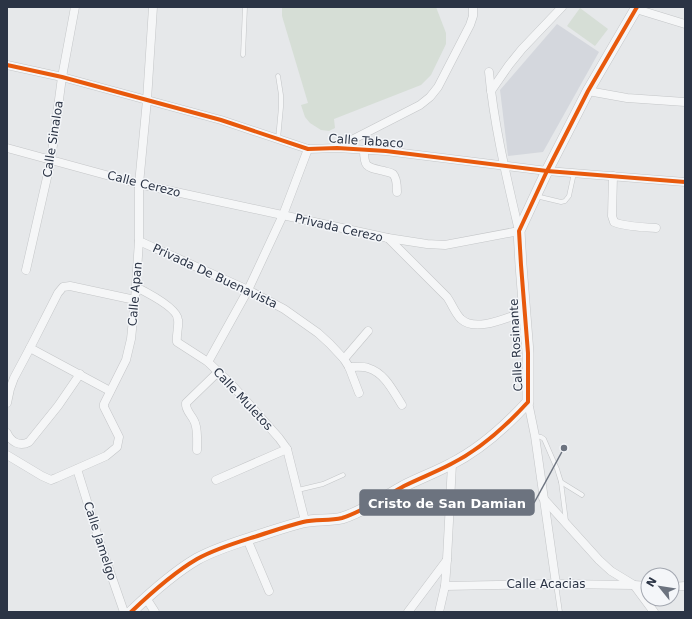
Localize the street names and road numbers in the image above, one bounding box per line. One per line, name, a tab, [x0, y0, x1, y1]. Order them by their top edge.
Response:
street label: Calle Sinaloa	[40, 100, 66, 178]
street label: Calle Tabaco	[328, 131, 404, 151]
street label: Calle Cerezo	[106, 168, 182, 200]
street label: Privada Cerezo	[294, 211, 384, 245]
street label: Privada De Buenavista	[150, 241, 280, 311]
street label: Calle Apan	[125, 261, 145, 327]
street label: Calle Rosinante	[507, 298, 525, 392]
street label: Calle Muletos	[210, 365, 276, 433]
street label: Calle Jamelgo	[81, 500, 119, 582]
street label: Calle Acacias	[506, 577, 586, 591]

